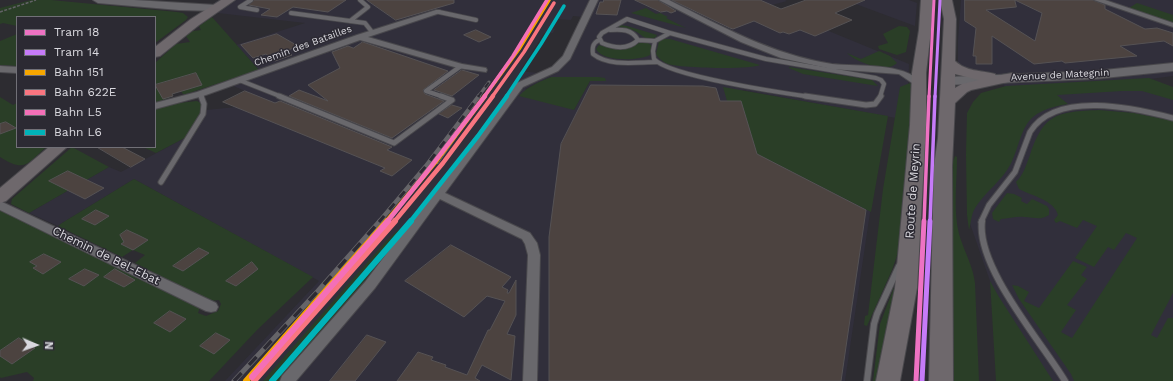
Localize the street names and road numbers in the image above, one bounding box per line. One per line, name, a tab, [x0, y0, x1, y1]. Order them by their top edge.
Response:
street label: Chemin des Batailles	[253, 23, 353, 69]
street label: Avenue de Mategnin	[1011, 66, 1109, 84]
street label: Route de Meyrin	[902, 143, 924, 239]
street label: Chemin de Bel-Ebat	[50, 224, 162, 288]

